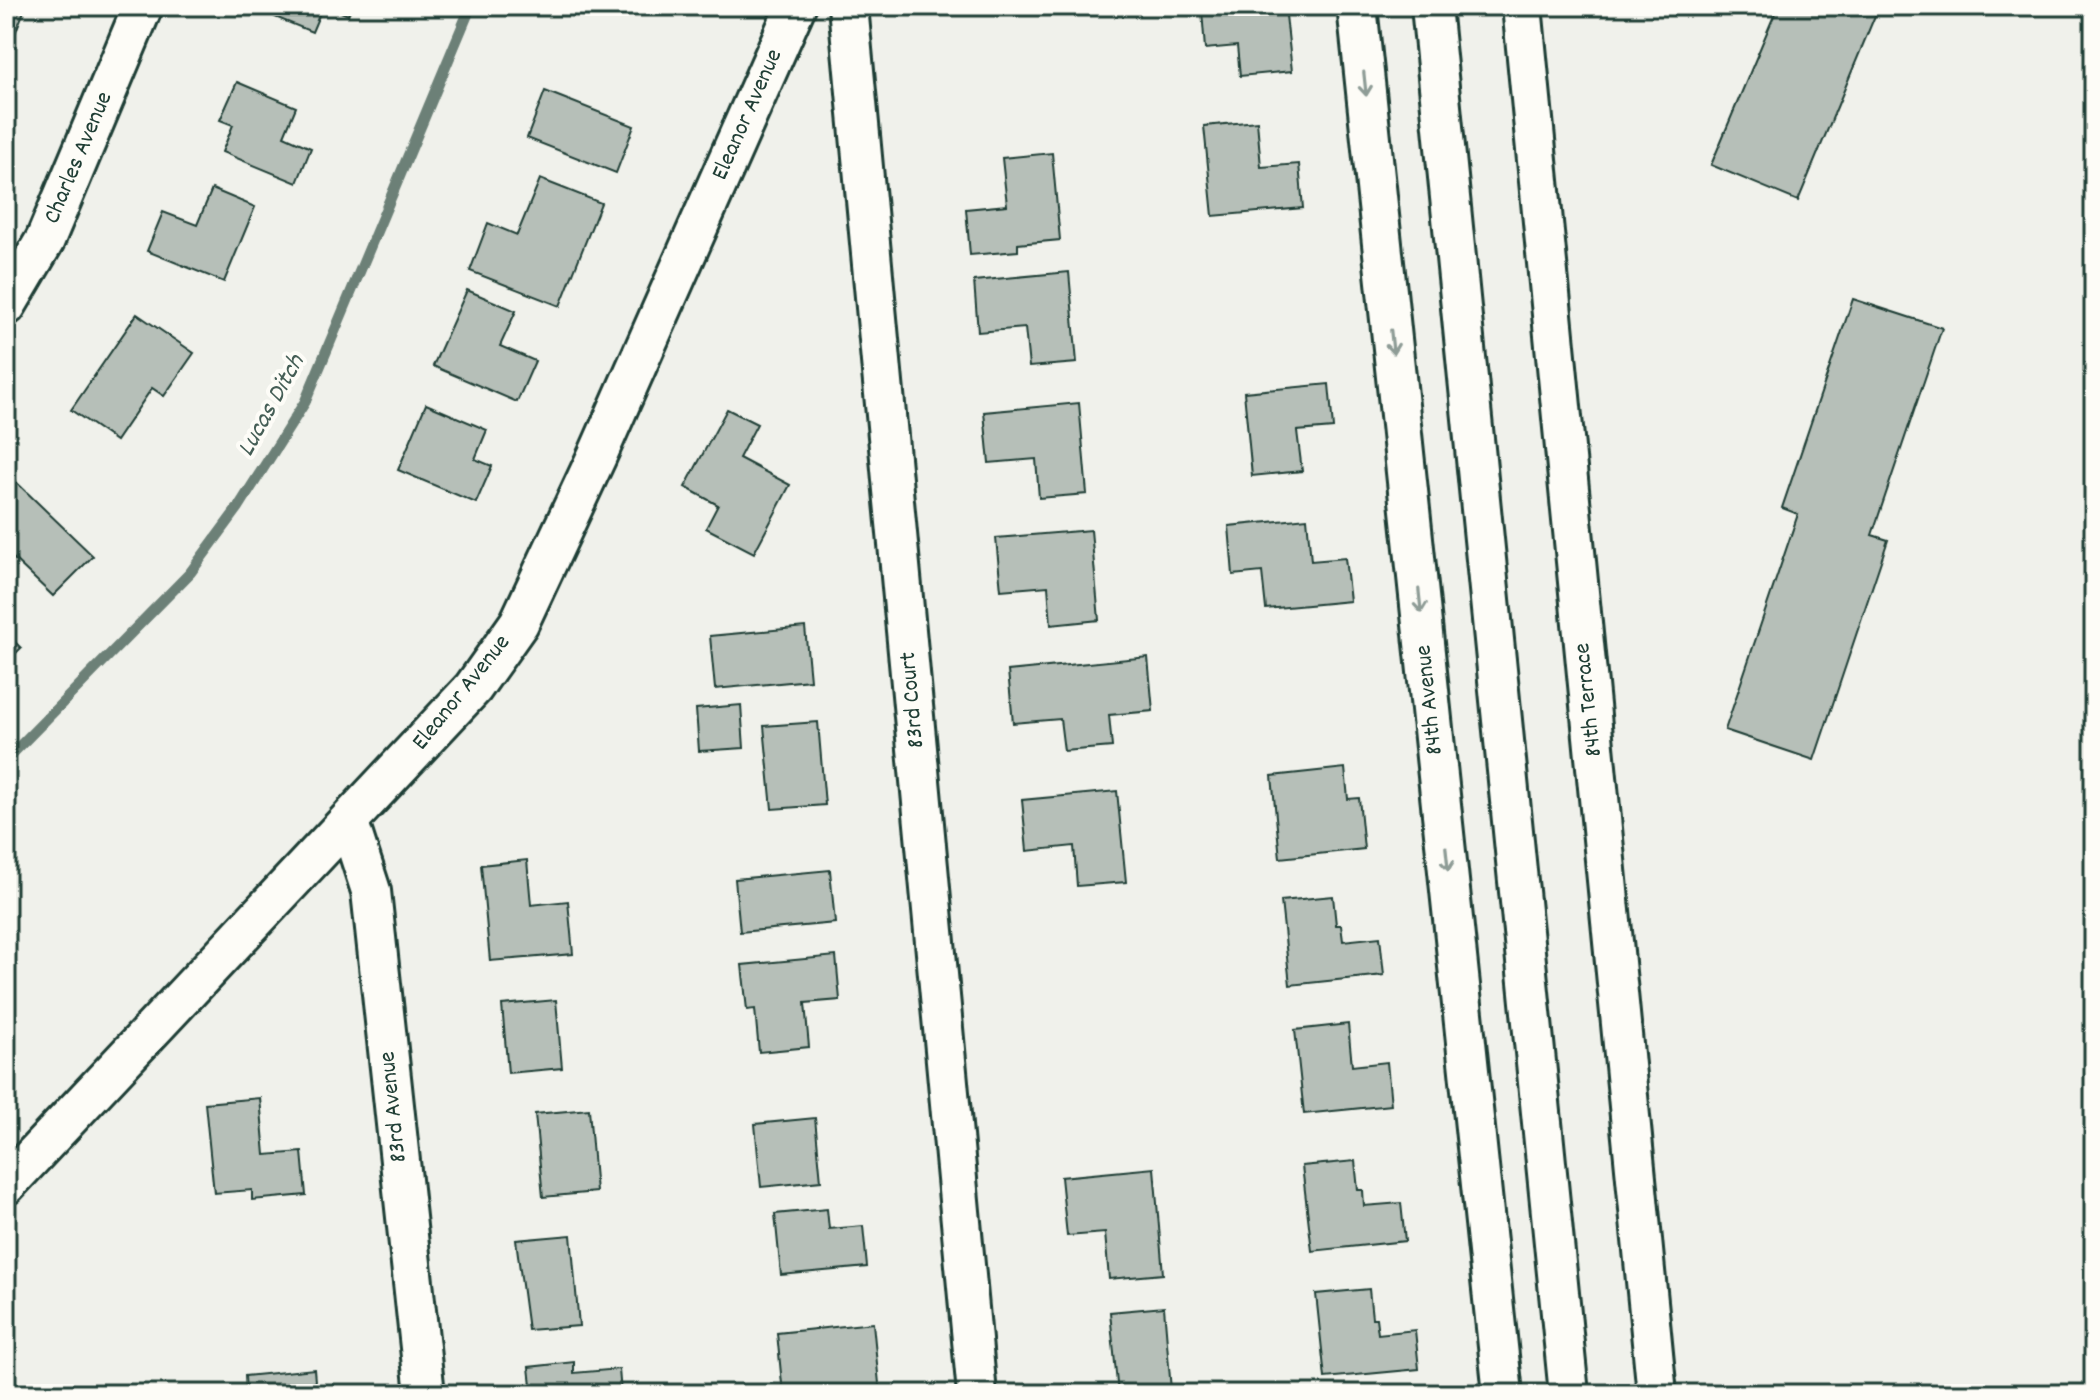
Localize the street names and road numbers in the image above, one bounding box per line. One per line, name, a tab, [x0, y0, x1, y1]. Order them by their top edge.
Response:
street label: Eleanor Avenue	[704, 44, 792, 186]
street label: Charles Avenue	[36, 87, 122, 229]
street label: Eleanor Avenue	[405, 628, 519, 758]
street label: 84th Terrace	[1566, 641, 1612, 759]
street label: 84th Avenue	[1407, 643, 1453, 757]
street label: 83rd Court	[892, 650, 934, 750]
street label: 83rd Avenue	[371, 1050, 417, 1164]

